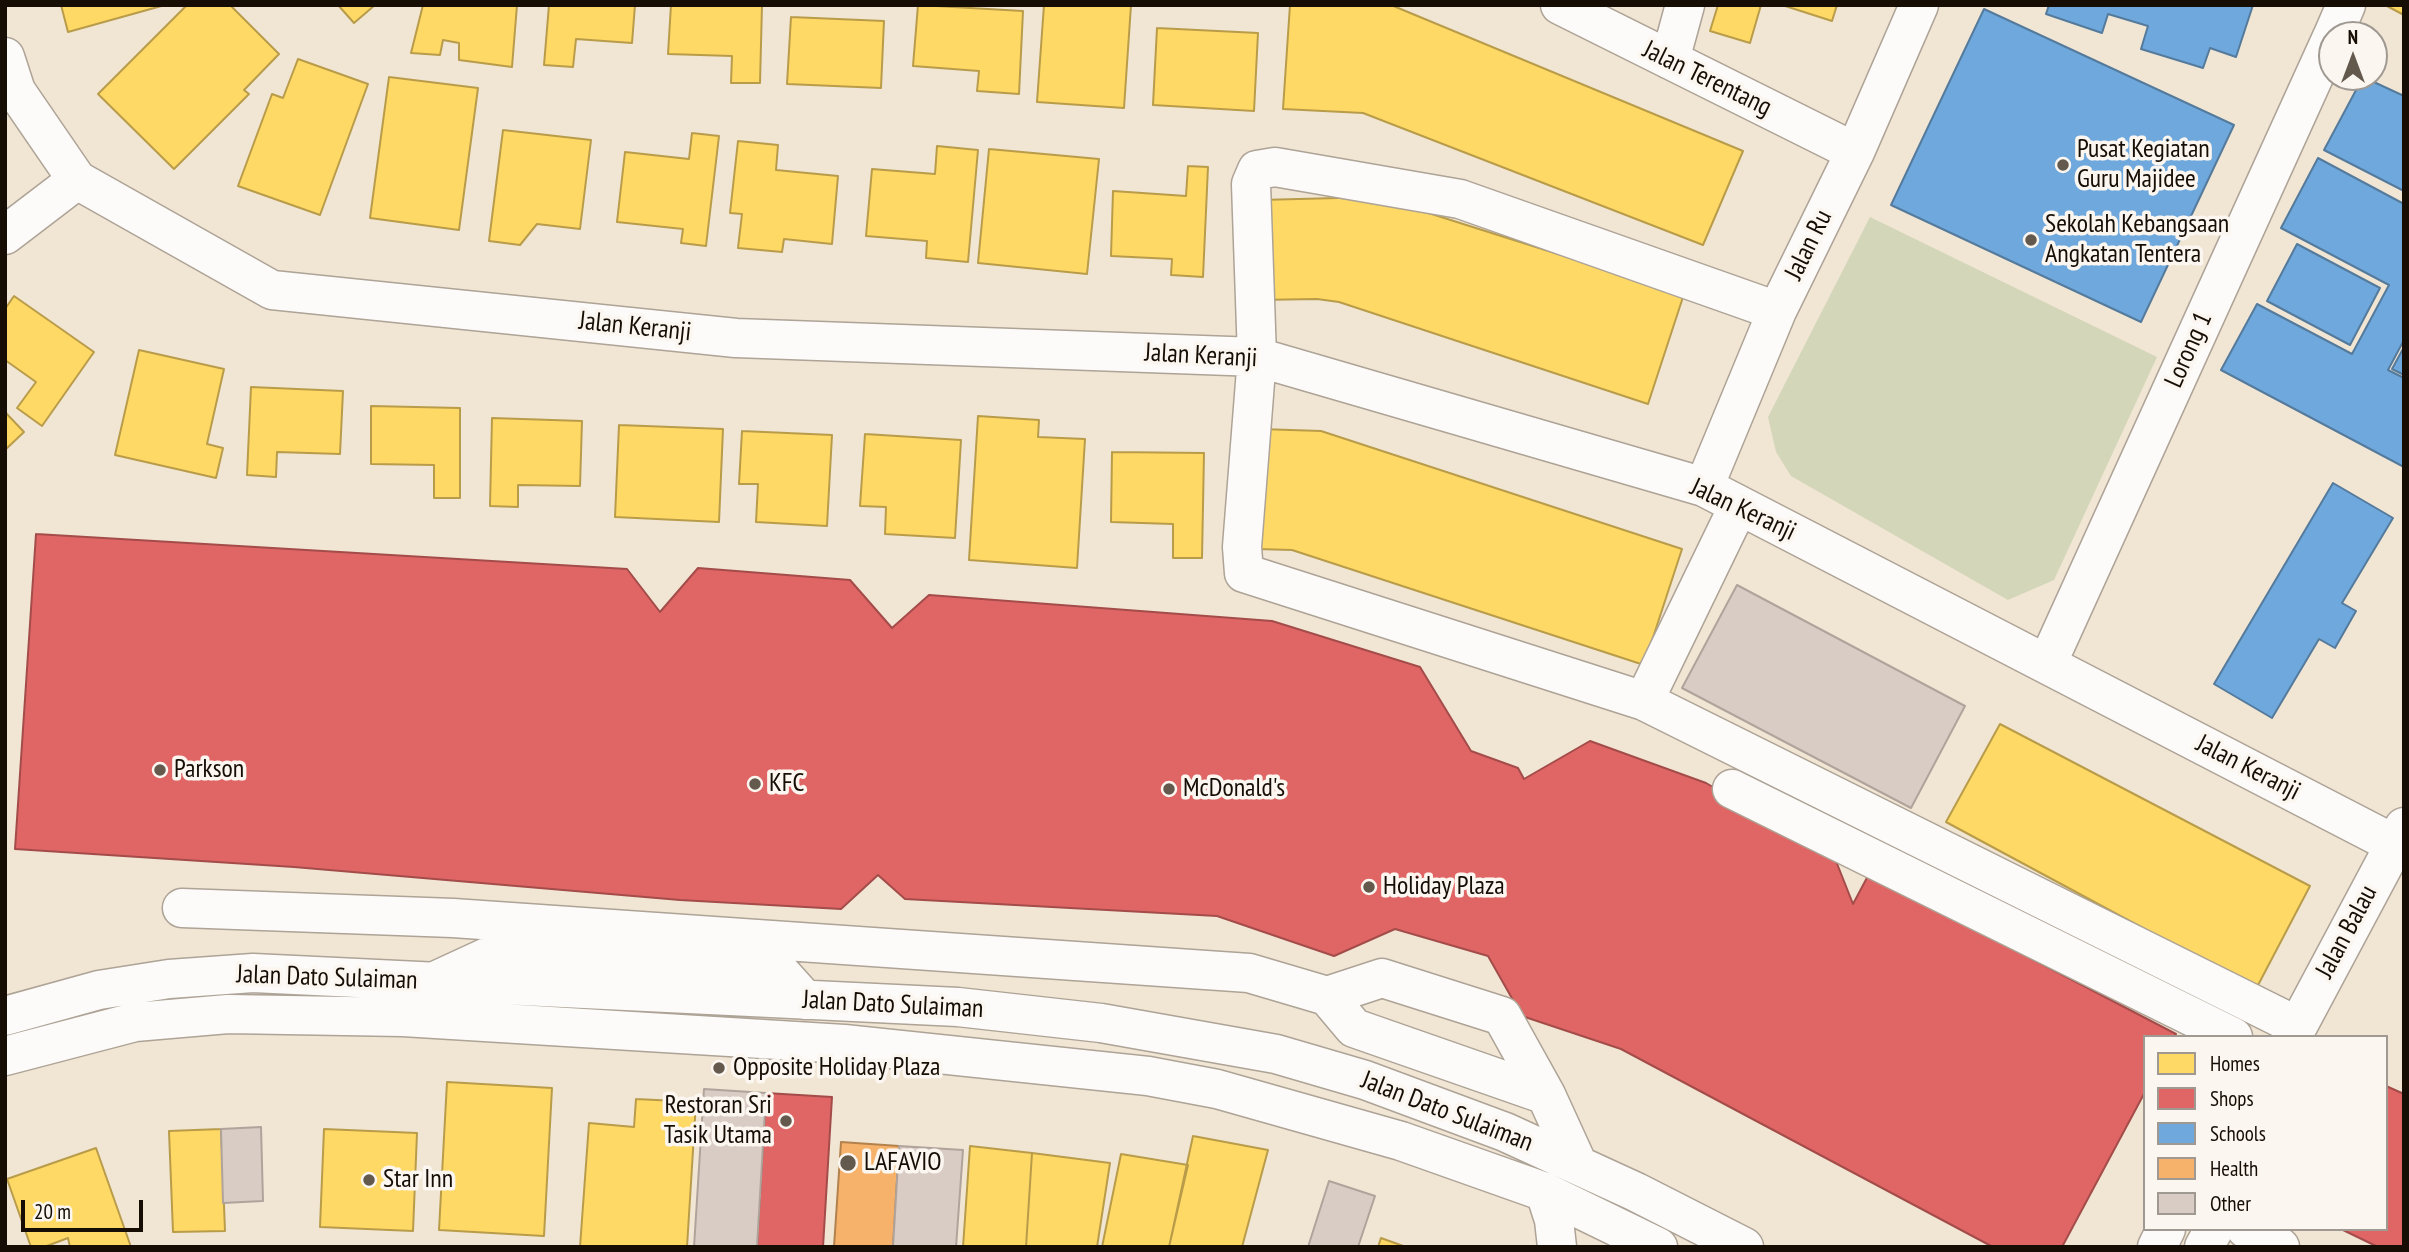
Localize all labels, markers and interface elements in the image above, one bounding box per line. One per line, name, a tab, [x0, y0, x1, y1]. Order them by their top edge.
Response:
north arrow	[2318, 21, 2388, 91]
text: N	[2348, 25, 2358, 49]
street label: Jalan Terentang	[1638, 34, 1776, 124]
place label: Pusat Kegiatan Guru Majidee	[2077, 134, 2210, 196]
marker: Pusat Kegiatan Guru Majidee	[2055, 157, 2071, 173]
street label: Jalan Ru	[1779, 205, 1839, 285]
place label: Sekolah Kebangsaan Angkatan Tentera	[2045, 209, 2229, 270]
marker: Sekolah Kebangsaan Angkatan Tentera	[2023, 232, 2039, 248]
street label: Jalan Keranji	[577, 306, 693, 348]
street label: Lorong 1	[2159, 308, 2219, 392]
street label: Jalan Keranji	[1144, 337, 1258, 375]
street label: Jalan Keranji	[1685, 472, 1801, 548]
street label: Jalan Keranji	[2191, 729, 2305, 807]
place label: Parkson	[174, 754, 244, 786]
marker: Parkson	[152, 762, 168, 778]
place label: KFC	[769, 768, 804, 800]
place label: McDonald's	[1183, 773, 1285, 805]
marker: KFC	[747, 776, 763, 792]
marker: McDonald's	[1161, 781, 1177, 797]
place label: Holiday Plaza	[1383, 871, 1505, 903]
marker: Holiday Plaza	[1361, 879, 1377, 895]
street label: Jalan Balau	[2310, 880, 2384, 984]
street label: Jalan Dato Sulaiman	[236, 959, 418, 997]
street label: Jalan Dato Sulaiman	[802, 985, 984, 1025]
legend	[2143, 1035, 2388, 1231]
text: Homes	[2210, 1050, 2260, 1077]
place label: Opposite Holiday Plaza	[733, 1052, 941, 1084]
marker: Opposite Holiday Plaza	[711, 1060, 727, 1076]
street label: Jalan Dato Sulaiman	[1357, 1065, 1537, 1159]
text: Shops	[2210, 1085, 2254, 1112]
place label: Restoran Sri Tasik Utama	[664, 1090, 772, 1152]
marker: Restoran Sri Tasik Utama	[778, 1113, 794, 1129]
text: Schools	[2210, 1120, 2266, 1147]
place label: LAFAVIO	[864, 1147, 942, 1179]
marker: LAFAVIO	[838, 1153, 858, 1173]
text: Health	[2210, 1155, 2258, 1182]
place label: Star Inn	[383, 1164, 453, 1196]
marker: Star Inn	[361, 1172, 377, 1188]
scale bar	[24, 1186, 147, 1230]
text: Other	[2210, 1190, 2251, 1217]
text: 20 m	[34, 1198, 71, 1225]

